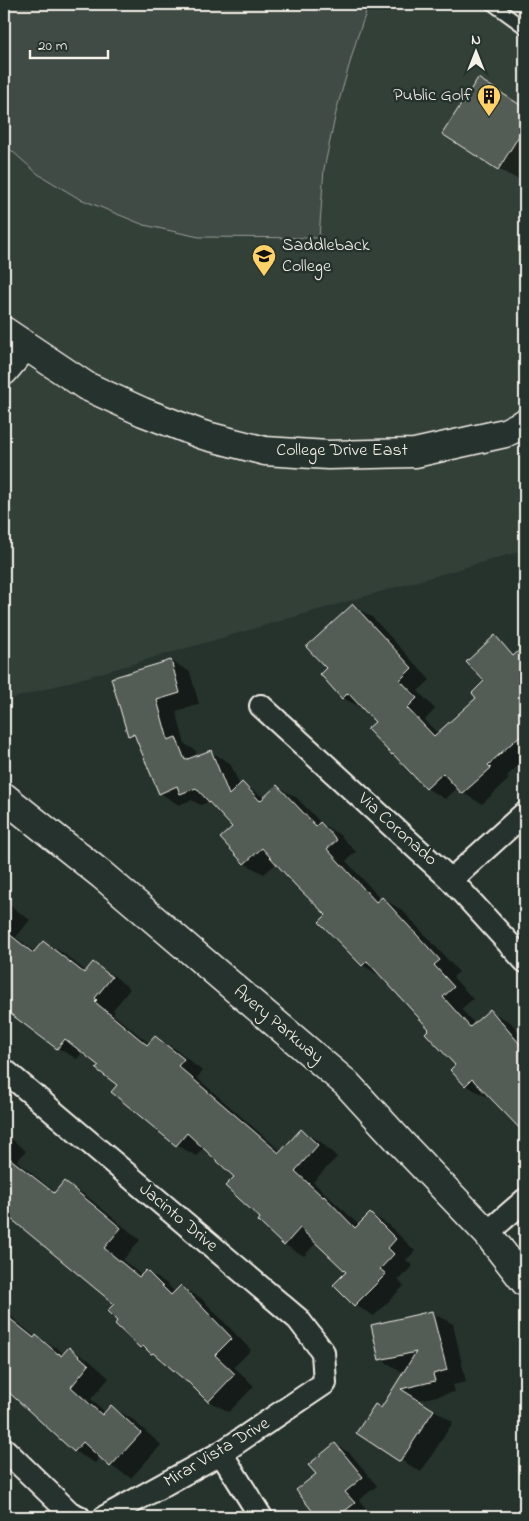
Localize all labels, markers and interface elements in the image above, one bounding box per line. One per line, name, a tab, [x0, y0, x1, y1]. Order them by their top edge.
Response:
scale bar	[30, 28, 108, 60]
north arrow	[452, 28, 502, 78]
text: N	[471, 30, 481, 51]
text: 20 m	[38, 35, 68, 57]
place label: Public Golf	[393, 83, 473, 109]
building icon: Public Golf	[476, 83, 502, 117]
place label: Saddleback College	[282, 233, 370, 281]
school or university icon: Saddleback College	[251, 243, 277, 277]
street label: College Drive East	[276, 438, 408, 465]
street label: Via Coronado	[351, 787, 443, 873]
street label: Avery Parkway	[227, 979, 329, 1071]
street label: Jacinto Drive	[133, 1177, 224, 1259]
street label: Mirar Vista Drive	[159, 1411, 276, 1495]

